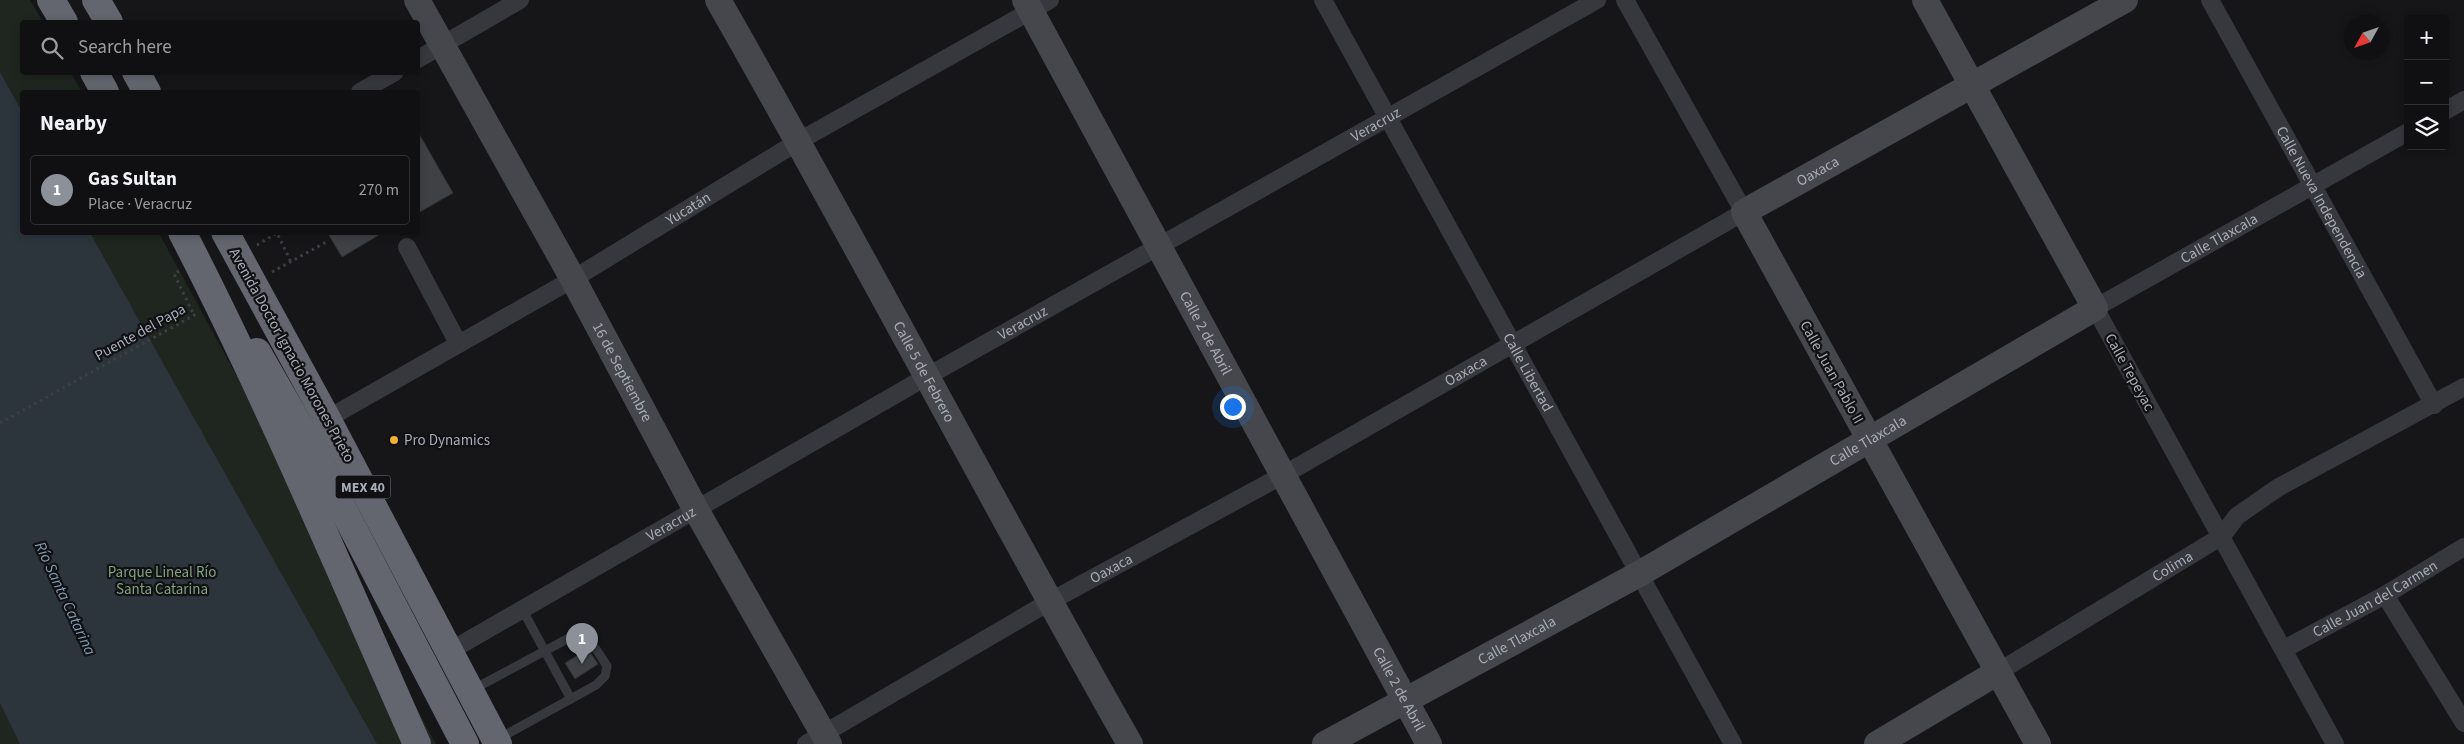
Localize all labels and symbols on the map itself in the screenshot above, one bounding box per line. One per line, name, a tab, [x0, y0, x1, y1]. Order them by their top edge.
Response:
north arrow	[2344, 15, 2389, 60]
street label: Veracruz	[1347, 102, 1405, 147]
street label: Calle Nueva Independencia	[2271, 122, 2372, 282]
street label: Oaxaca	[1793, 151, 1843, 192]
street label: Yucatán	[661, 187, 715, 231]
street label: Calle Tlaxcala	[2177, 209, 2262, 269]
street label: Avenida Doctor Ignacio Morones Prieto	[224, 244, 359, 466]
street label: Calle 2 de Abril	[1174, 288, 1237, 379]
street label: Puente del Papa	[91, 299, 190, 366]
street label: Veracruz	[994, 301, 1052, 346]
street label: Calle Juan Pablo II	[1795, 317, 1869, 428]
street label: Calle 5 de Febrero	[888, 318, 960, 426]
street label: 16 de Septiembre	[587, 319, 657, 426]
street label: Calle Libertad	[1498, 329, 1558, 416]
street label: Calle Tepeyac	[2100, 330, 2160, 415]
street label: Oaxaca	[1441, 351, 1491, 392]
your location	[1220, 394, 1246, 420]
street label: Calle Tlaxcala	[1826, 410, 1910, 472]
place label: Pro Dynamics	[404, 430, 490, 451]
marker: Pro Dynamics	[388, 434, 400, 446]
road number: MEX 40	[336, 476, 390, 498]
street label: Veracruz	[643, 502, 700, 547]
water label: Río Santa Catarina	[29, 538, 101, 659]
street label: Colima	[2148, 546, 2197, 587]
street label: Oaxaca	[1086, 549, 1136, 589]
street label: Calle Juan del Carmen	[2309, 555, 2442, 643]
park label: Parque Lineal Río Santa Catarina	[108, 562, 216, 600]
street label: Calle Tlaxcala	[1474, 611, 1560, 670]
pin: 1	[566, 623, 598, 664]
street label: Calle 2 de Abril	[1367, 643, 1430, 735]

